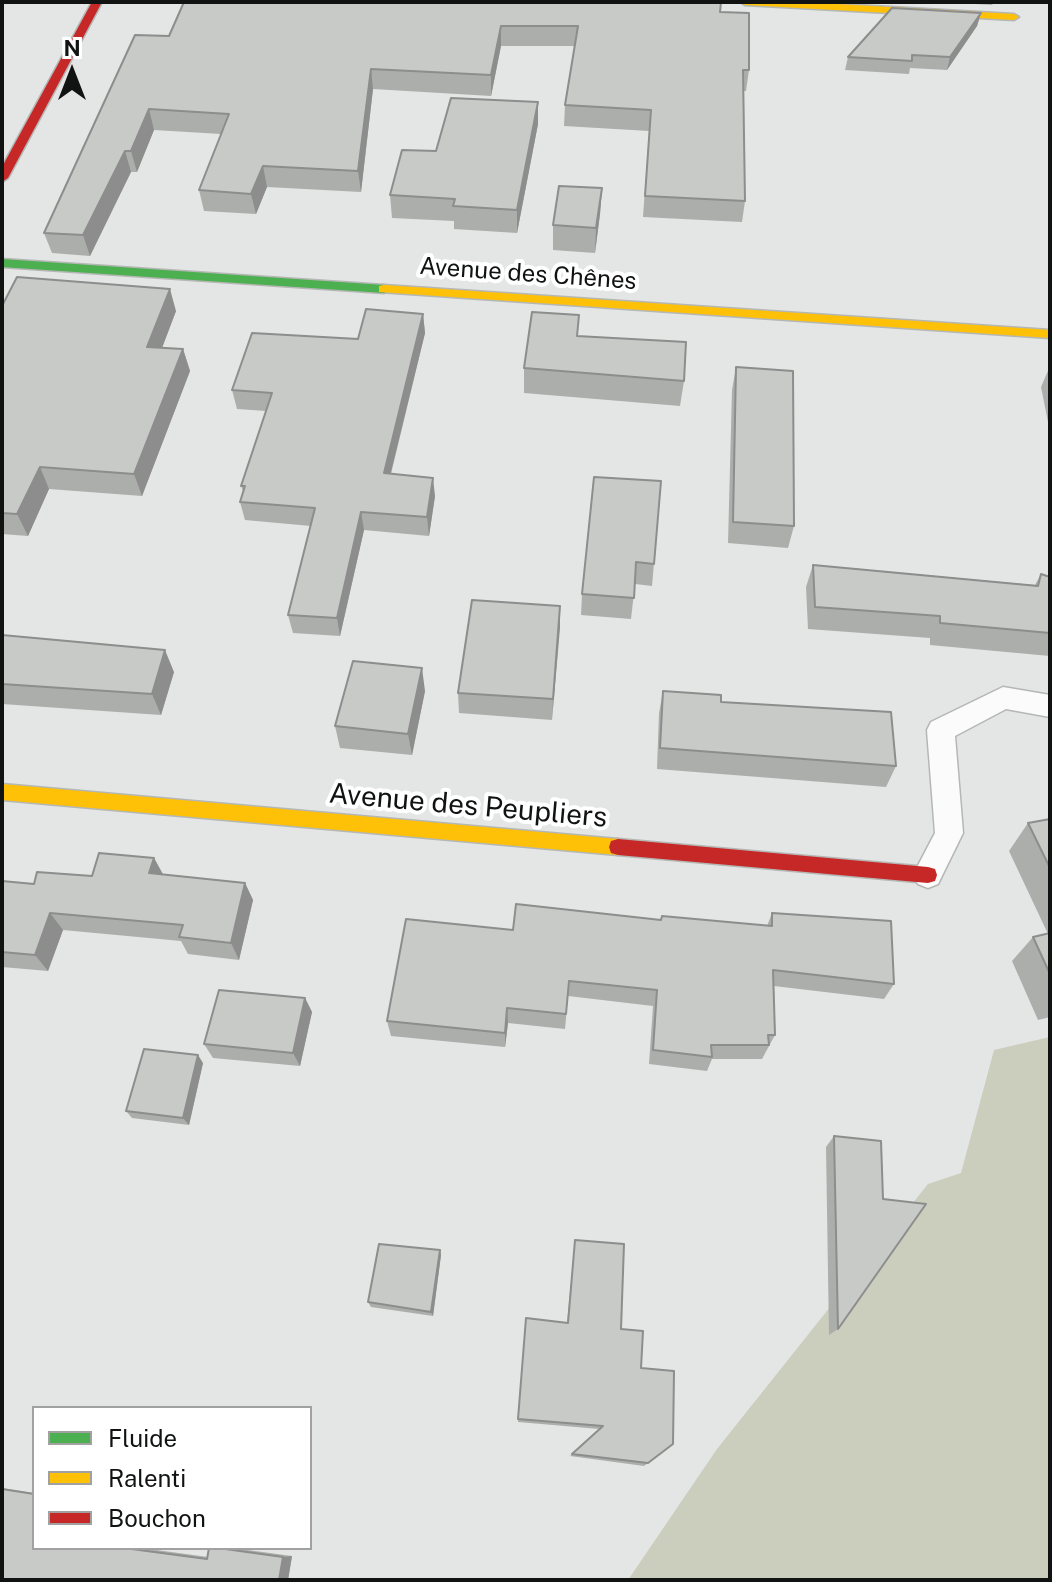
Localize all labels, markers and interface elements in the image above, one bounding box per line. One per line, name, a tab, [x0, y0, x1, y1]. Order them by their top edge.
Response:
north arrow	[32, 32, 112, 112]
text: N	[63, 35, 81, 61]
street label: Avenue des Chênes	[418, 252, 638, 296]
street label: Avenue des Peupliers	[328, 777, 608, 835]
legend	[32, 1406, 312, 1550]
text: Fluide	[108, 1424, 177, 1452]
text: Ralenti	[108, 1464, 186, 1492]
text: Bouchon	[108, 1504, 206, 1532]

